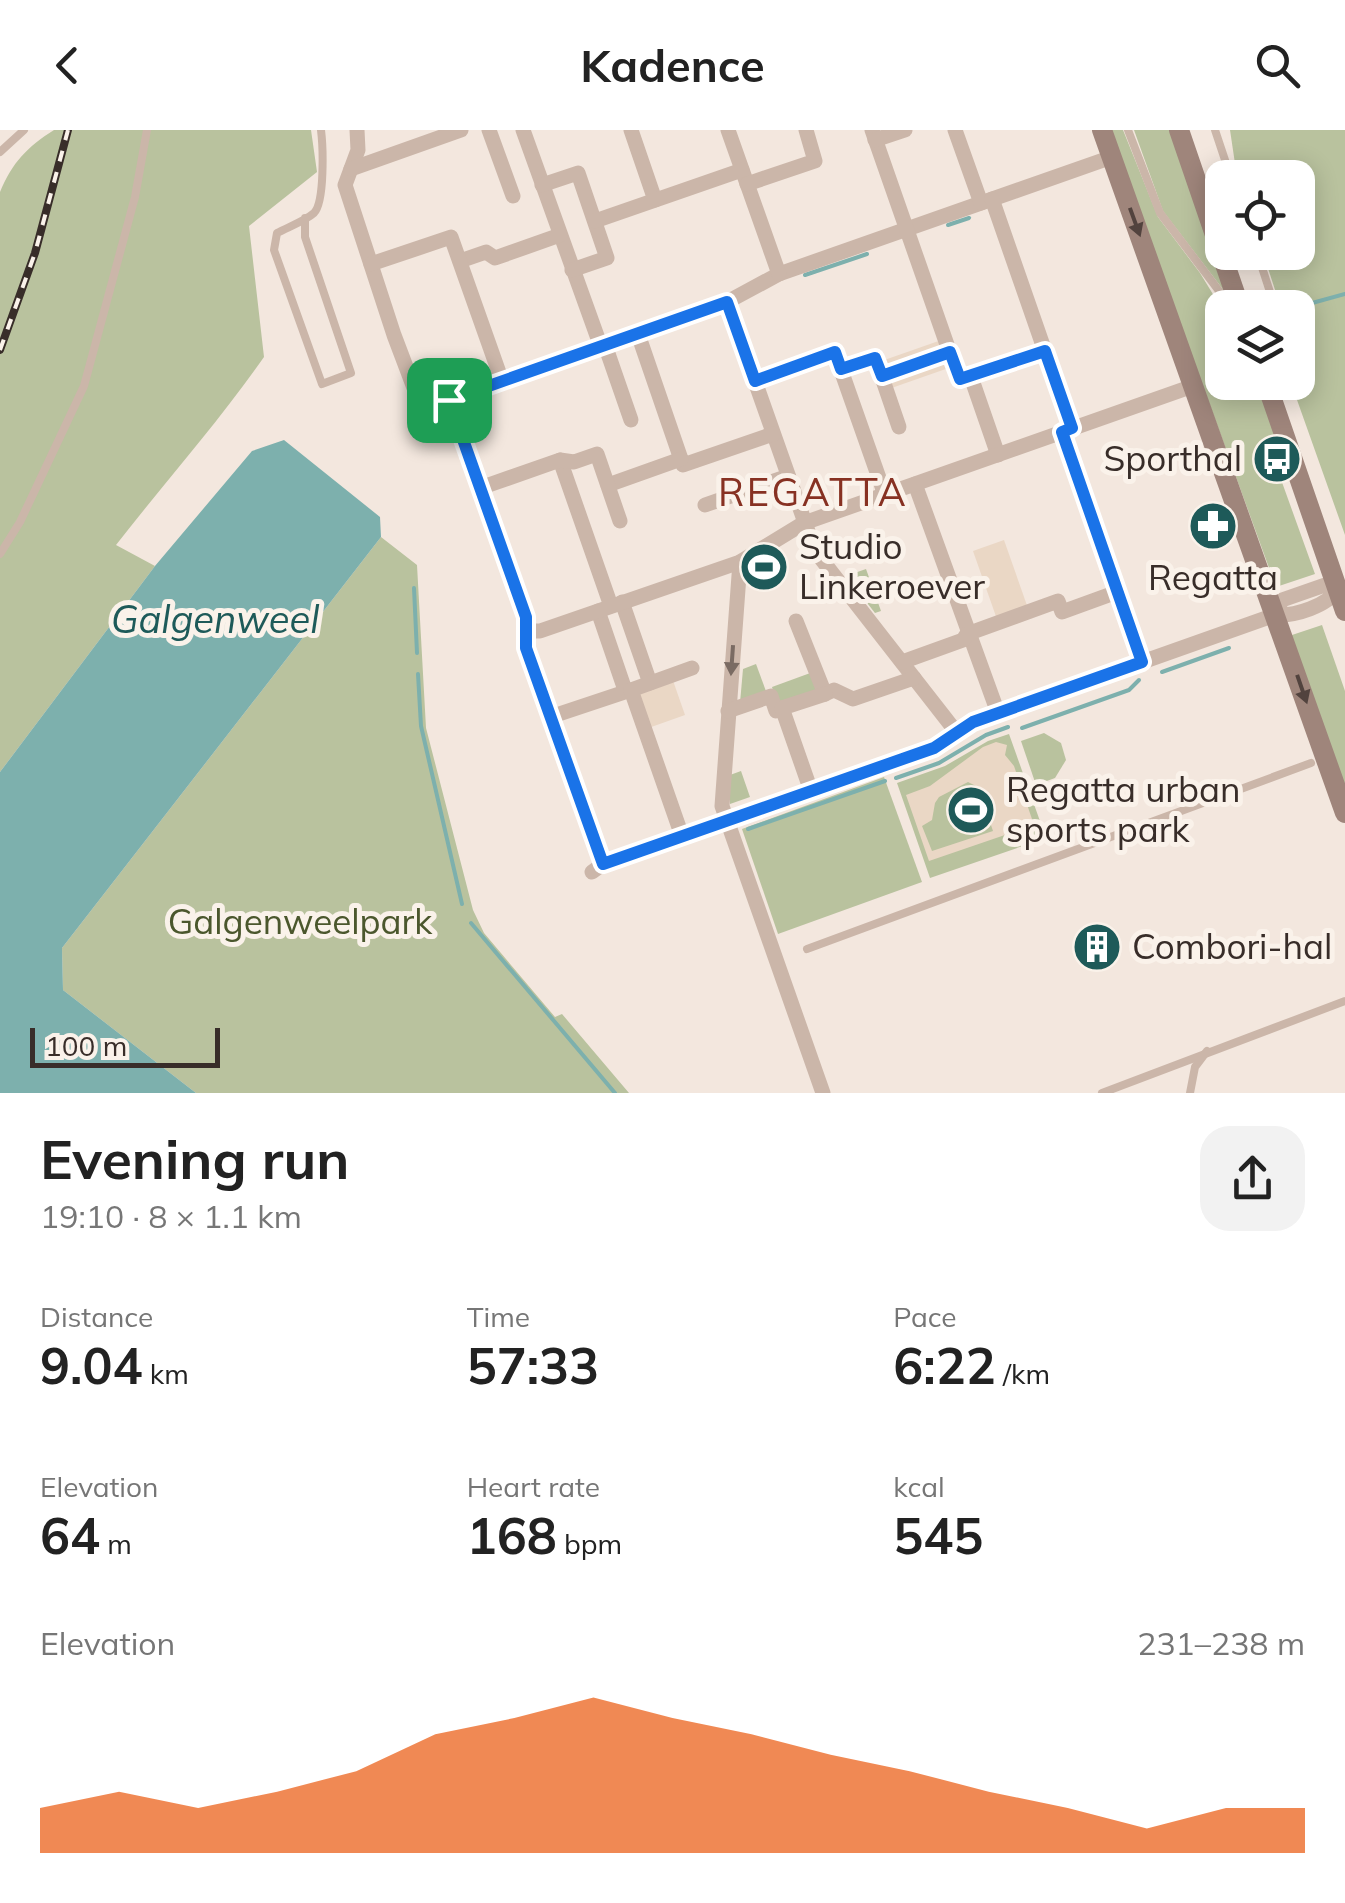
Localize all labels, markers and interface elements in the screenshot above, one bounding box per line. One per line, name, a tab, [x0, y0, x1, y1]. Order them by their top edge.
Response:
text: Kadence	[580, 37, 765, 93]
icon: back	[40, 38, 95, 93]
icon: search	[1250, 38, 1305, 93]
map controls	[1205, 160, 1315, 400]
button: locate	[1205, 160, 1315, 270]
one-way arrow	[1128, 207, 1143, 237]
button: layers	[1205, 290, 1315, 400]
pin	[407, 358, 492, 443]
icon: arrive	[422, 373, 477, 428]
bus stop icon: Sporthal	[1251, 433, 1303, 485]
place label: Sporthal	[1103, 436, 1242, 480]
district label: REGATTA	[718, 468, 908, 516]
pharmacy icon: Regatta	[1187, 500, 1239, 552]
place label: Studio Linkeroever	[799, 524, 985, 608]
sports icon: Studio Linkeroever	[738, 541, 790, 593]
place label: Regatta	[1148, 555, 1278, 599]
water label: Galgenweel	[111, 595, 319, 643]
one-way arrow	[724, 644, 740, 676]
one-way arrow	[1295, 675, 1310, 705]
place label: Regatta urban sports park	[1006, 767, 1241, 851]
sports icon: Regatta urban sports park	[945, 784, 997, 836]
park label: Galgenweelpark	[168, 899, 433, 943]
building icon: Combori-hal	[1071, 921, 1123, 973]
place label: Combori-hal	[1132, 924, 1332, 968]
scale bar	[30, 1023, 220, 1068]
text: 100 m	[45, 1028, 127, 1063]
text: Evening run	[40, 1124, 349, 1193]
button: share	[1200, 1126, 1305, 1231]
text: 19:10 · 8 × 1.1 km	[40, 1196, 302, 1236]
text: Distance	[40, 1299, 153, 1334]
text: Time	[467, 1299, 530, 1334]
text: Pace	[893, 1299, 957, 1334]
text: 9.04	[40, 1334, 142, 1397]
text: 57:33	[467, 1334, 599, 1397]
text: 6:22	[893, 1334, 996, 1397]
text: km	[142, 1356, 189, 1391]
text: /km	[996, 1356, 1050, 1391]
text: Elevation	[40, 1469, 158, 1504]
text: Heart rate	[467, 1469, 600, 1504]
text: kcal	[893, 1469, 945, 1504]
text: 64	[40, 1504, 100, 1567]
text: 168	[467, 1504, 557, 1567]
text: 545	[893, 1504, 983, 1567]
text: m	[100, 1526, 132, 1561]
text: bpm	[557, 1526, 622, 1561]
text: Elevation	[40, 1623, 175, 1663]
text: 231–238 m	[1137, 1623, 1305, 1663]

